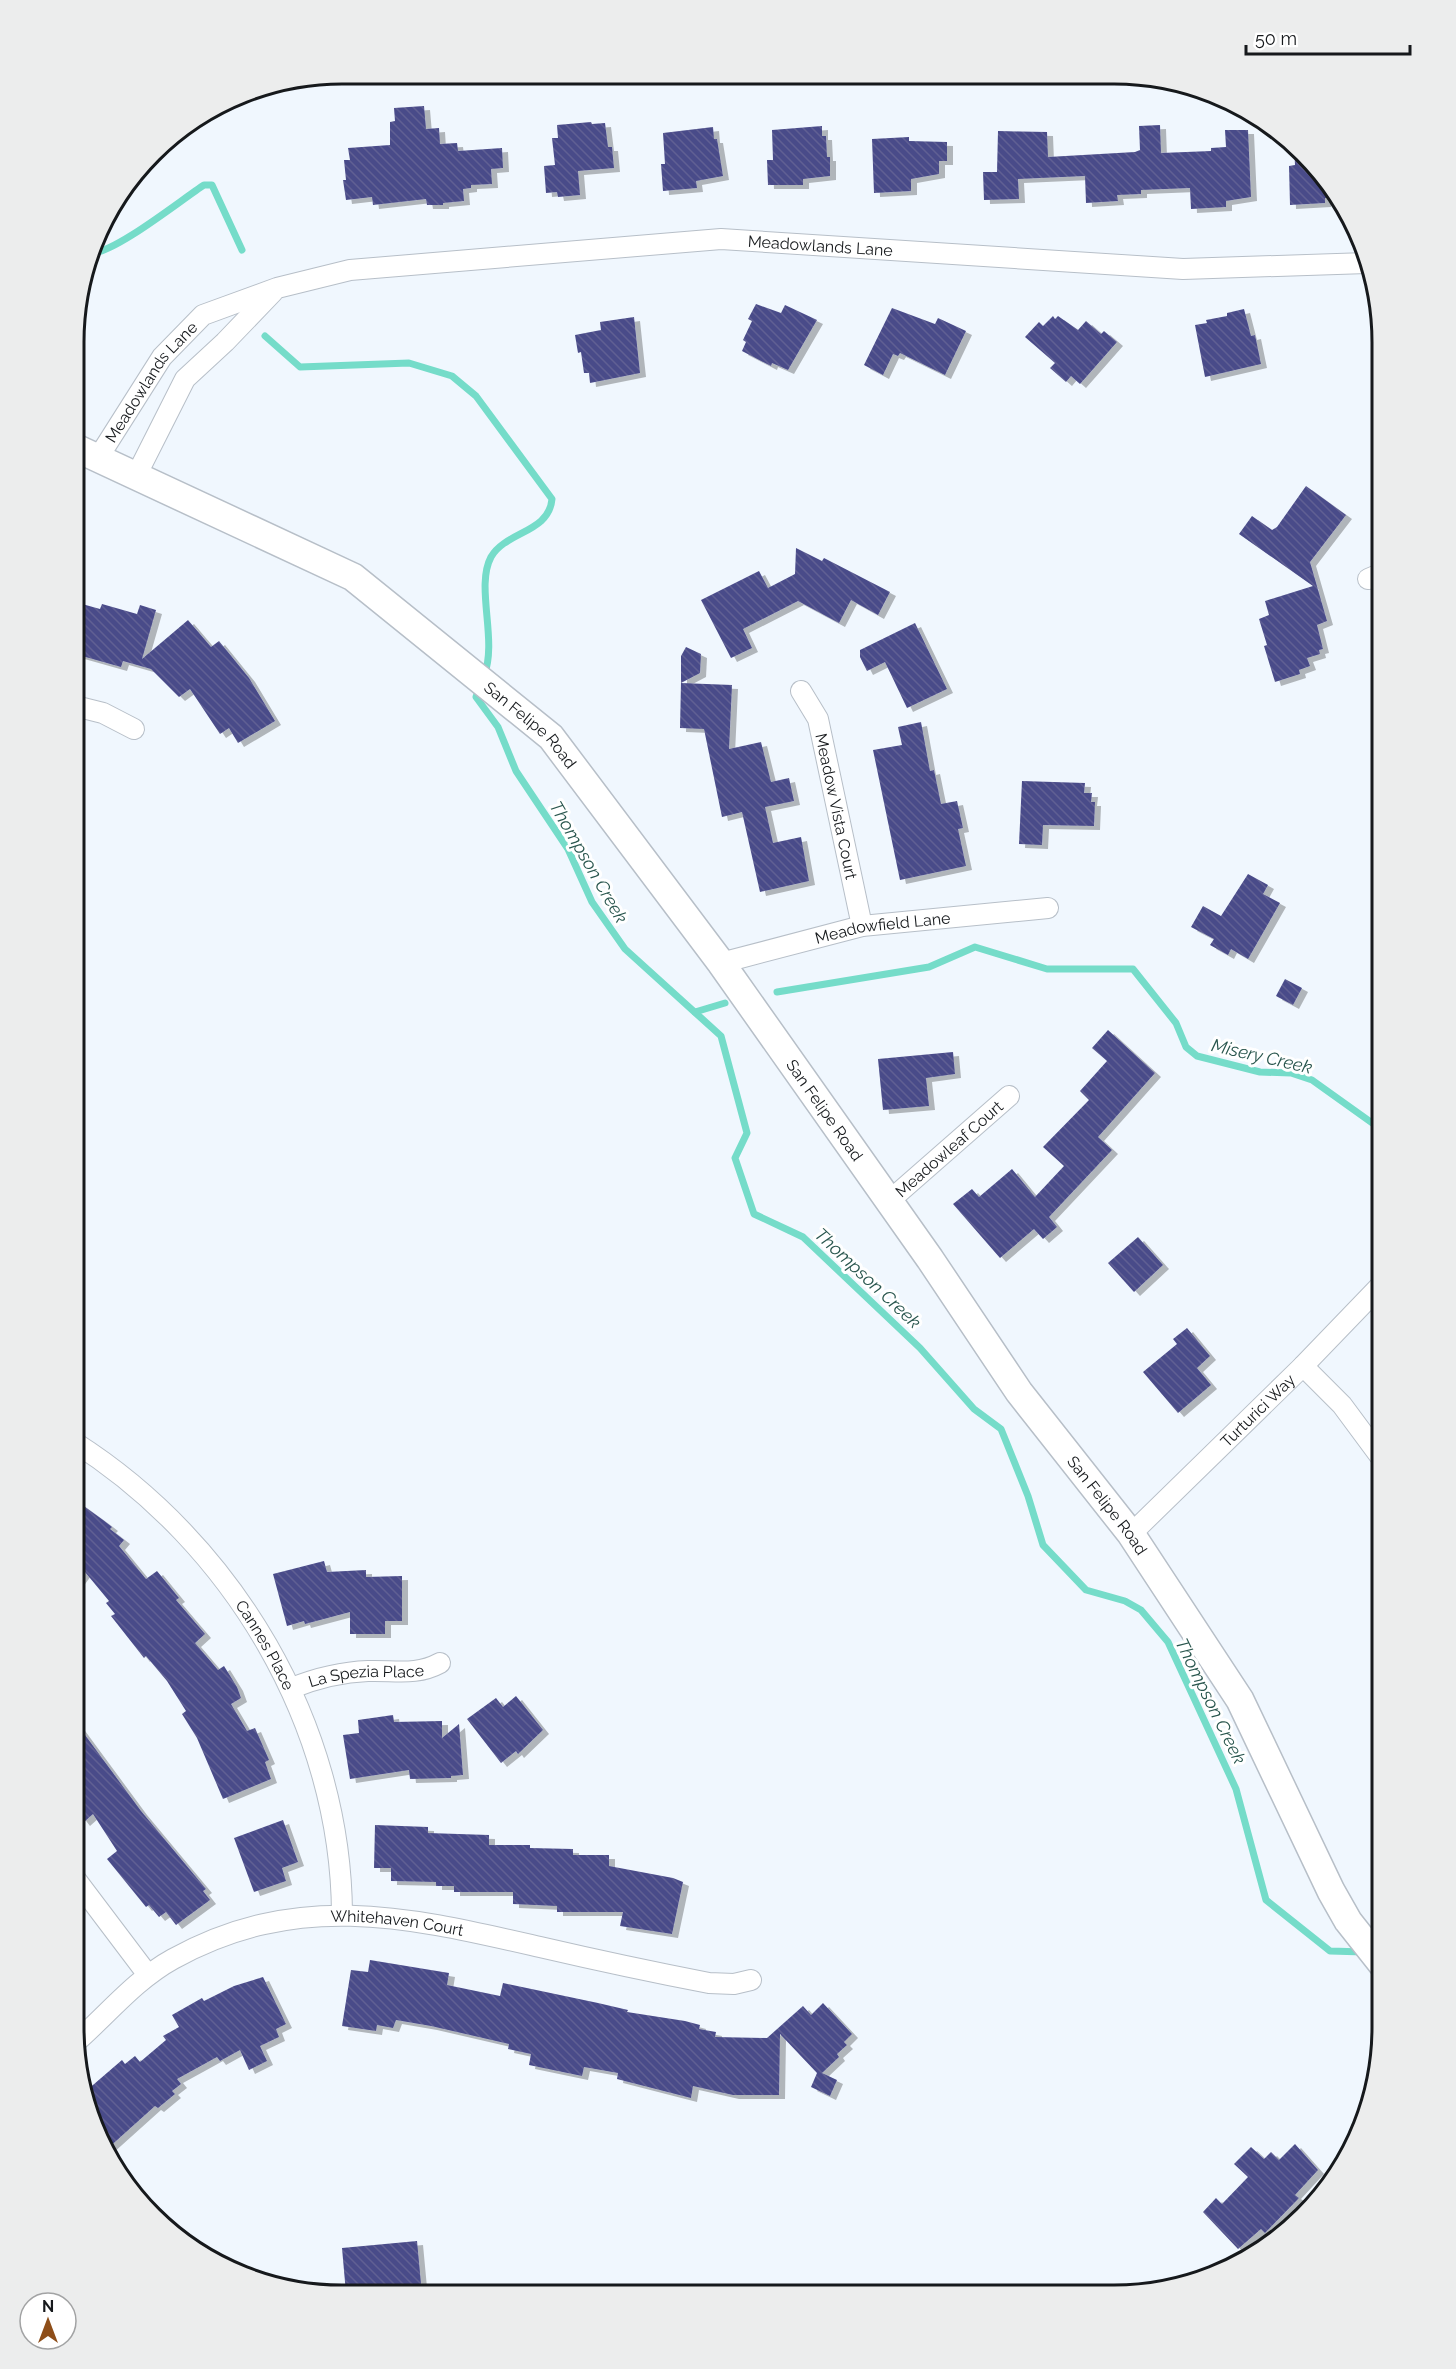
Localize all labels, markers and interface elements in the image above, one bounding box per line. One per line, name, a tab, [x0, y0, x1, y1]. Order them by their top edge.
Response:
scale bar	[1246, 18, 1410, 56]
text: 50 m	[1255, 28, 1297, 49]
street label: Meadowlands Lane	[747, 231, 893, 260]
street label: Meadowlands Lane	[101, 317, 201, 446]
street label: San Felipe Road	[480, 677, 581, 772]
street label: Meadow Vista Court	[812, 732, 861, 882]
water label: Thompson Creek	[546, 797, 633, 927]
street label: Meadowfield Lane	[813, 908, 951, 947]
water label: Misery Creek	[1210, 1034, 1315, 1078]
street label: San Felipe Road	[783, 1056, 867, 1165]
street label: Meadowleaf Court	[891, 1096, 1007, 1201]
water label: Thompson Creek	[811, 1224, 926, 1333]
street label: Turturici Way	[1216, 1370, 1299, 1451]
street label: San Felipe Road	[1063, 1452, 1151, 1558]
street label: Cannes Place	[232, 1596, 299, 1693]
water label: Thompson Creek	[1171, 1635, 1251, 1768]
street label: La Spezia Place	[306, 1660, 425, 1691]
street label: Whitehaven Court	[330, 1906, 466, 1940]
north arrow	[18, 2291, 78, 2351]
text: N	[42, 2297, 54, 2316]

